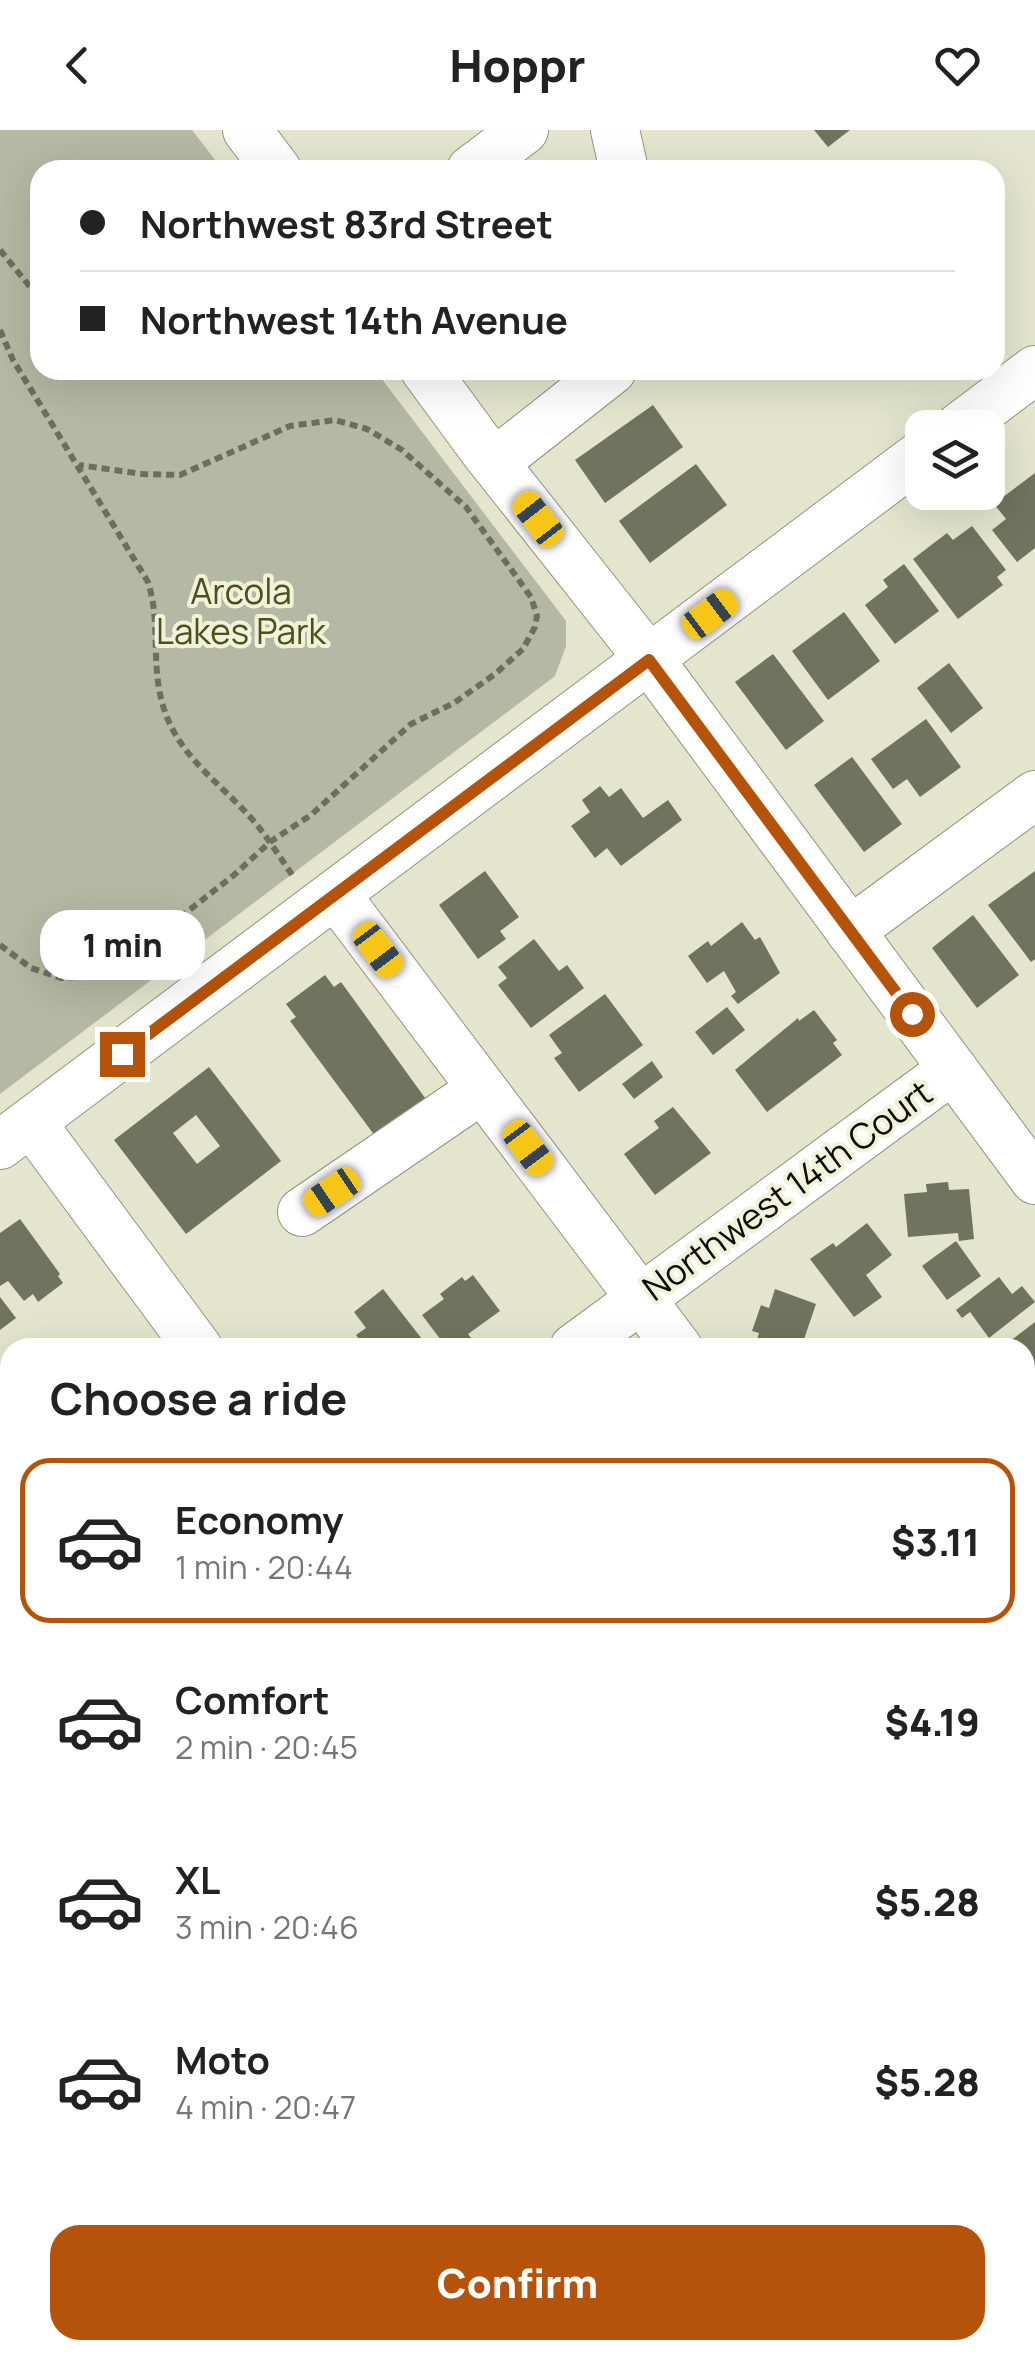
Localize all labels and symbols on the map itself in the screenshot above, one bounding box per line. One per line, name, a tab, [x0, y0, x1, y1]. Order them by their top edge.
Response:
car	[508, 486, 568, 552]
park label: Arcola Lakes Park	[156, 567, 328, 655]
car	[677, 584, 743, 644]
callout: 1 min	[39, 909, 204, 979]
car	[348, 917, 408, 983]
route start	[890, 992, 935, 1037]
route end	[100, 1032, 145, 1077]
street label: Northwest 14th Court	[632, 1068, 942, 1312]
car	[498, 1115, 558, 1181]
car	[299, 1163, 365, 1221]

